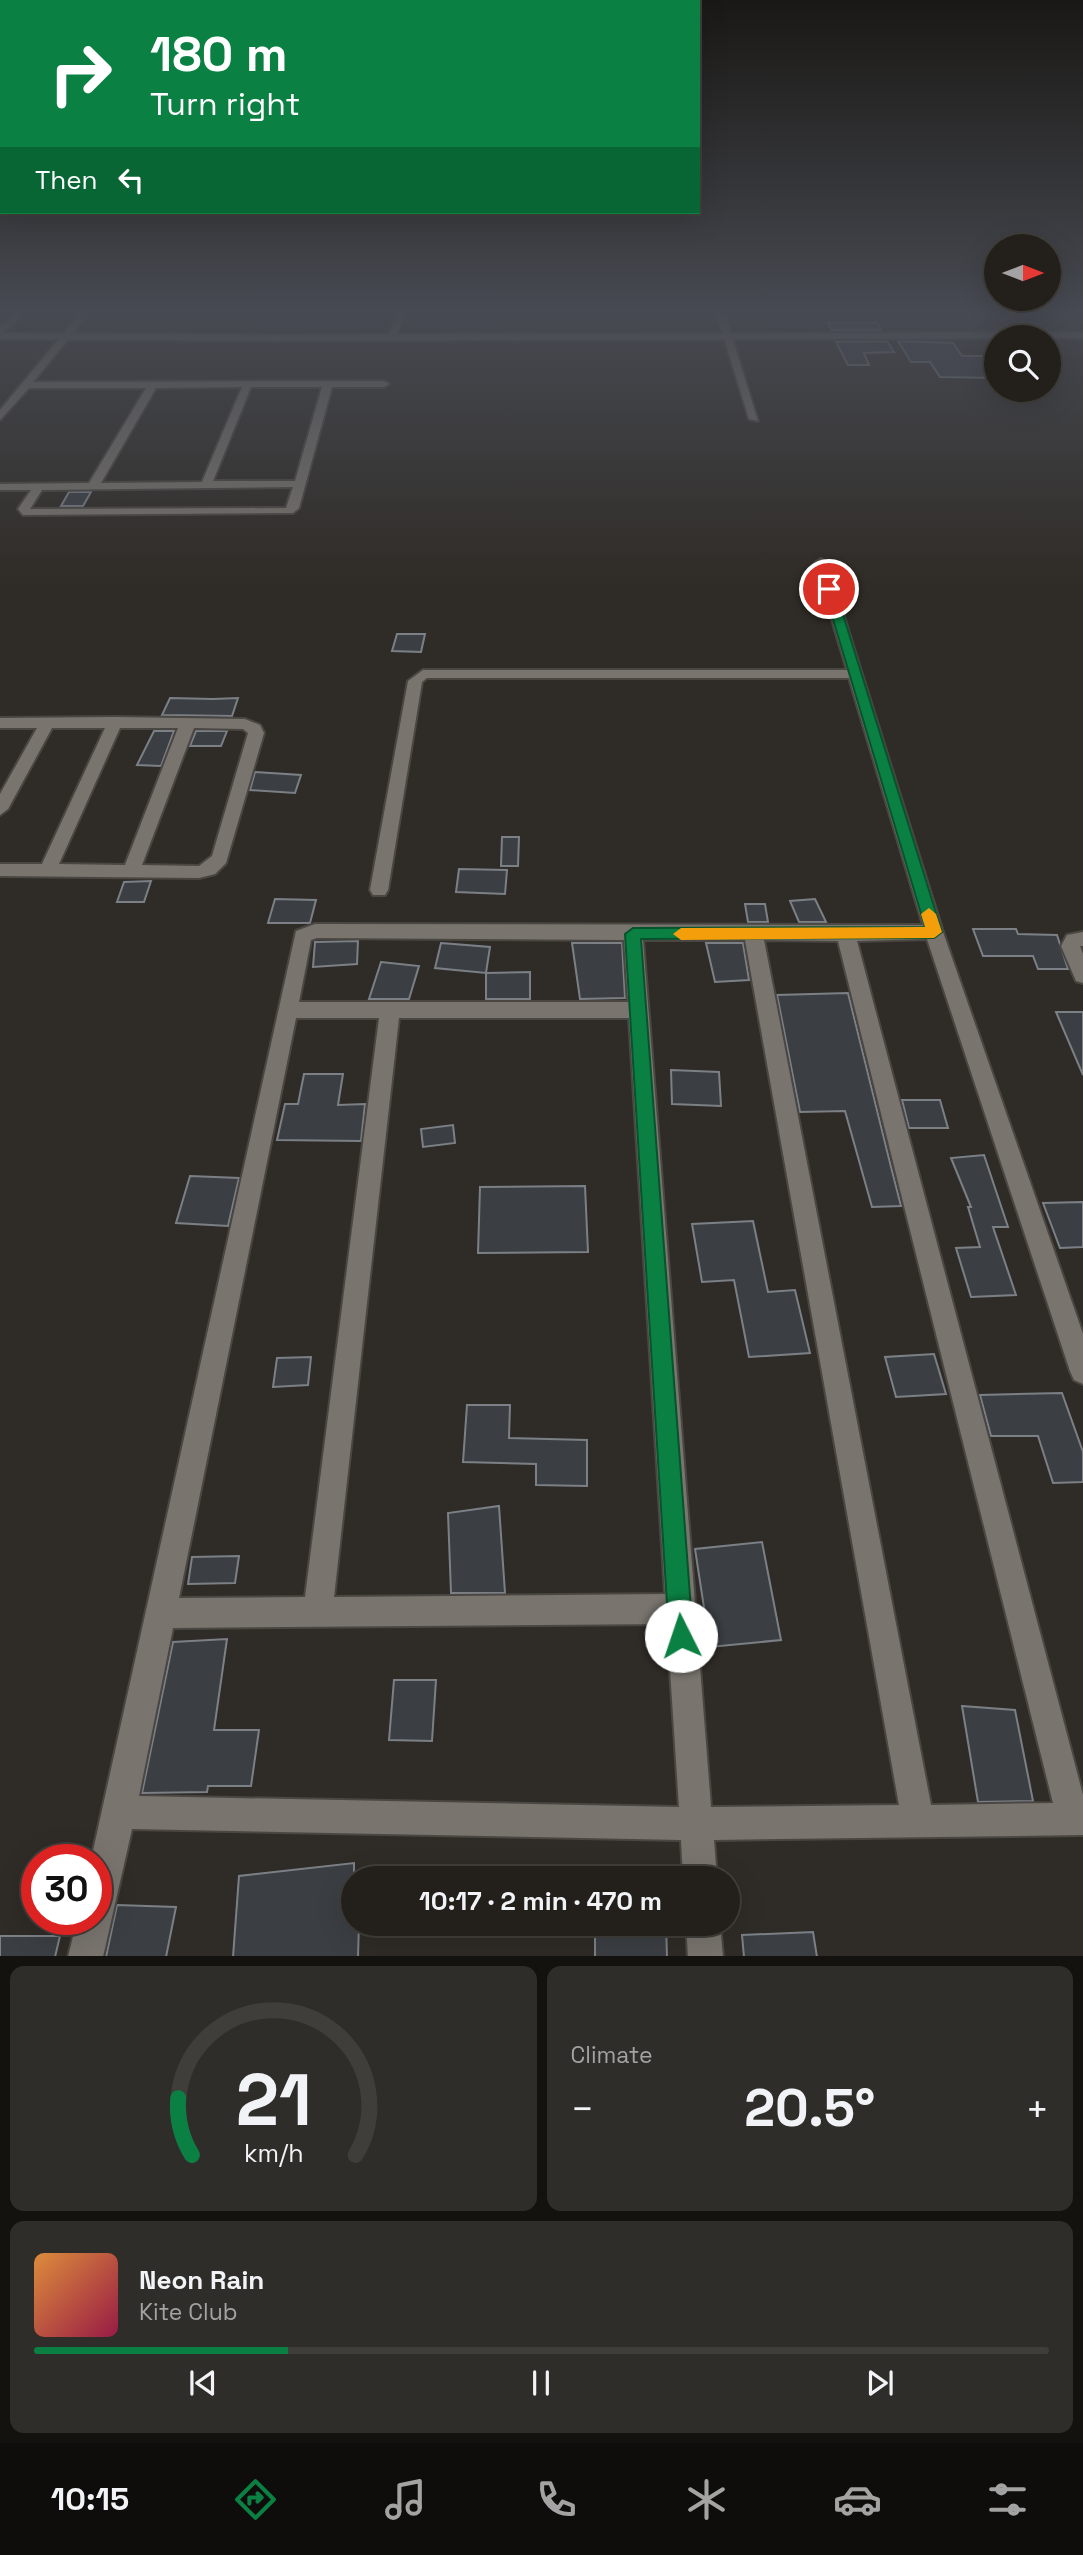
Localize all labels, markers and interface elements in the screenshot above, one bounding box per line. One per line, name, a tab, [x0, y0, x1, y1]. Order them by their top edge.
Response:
text: 180 m	[150, 23, 288, 85]
icon: right	[35, 28, 126, 119]
text: Turn right	[150, 84, 300, 124]
icon: left	[112, 161, 150, 199]
text: Then	[35, 163, 98, 197]
north arrow	[984, 234, 1060, 312]
map controls	[984, 234, 1061, 402]
button: search	[984, 325, 1061, 402]
pin	[799, 559, 859, 619]
icon: arrive	[810, 570, 848, 608]
position arrow	[644, 1599, 718, 1673]
speed limit sign: 30	[21, 1844, 112, 1935]
text: 10:17 · 2 min · 470 m	[419, 1884, 662, 1918]
text: Climate	[571, 2040, 653, 2070]
text: 21	[235, 2053, 311, 2146]
text: 20.5°	[744, 2075, 875, 2141]
text: −	[571, 2085, 594, 2133]
text: +	[1025, 2085, 1049, 2133]
text: km/h	[243, 2136, 303, 2168]
text: Neon Rain	[139, 2263, 264, 2297]
text: Kite Club	[139, 2297, 238, 2327]
icon: previous	[184, 2364, 222, 2402]
icon: pause	[522, 2364, 560, 2402]
icon: next	[861, 2364, 899, 2402]
icon: directions	[231, 2475, 280, 2524]
icon: music	[381, 2475, 430, 2524]
icon: phone	[532, 2475, 581, 2524]
icon: climate	[682, 2475, 731, 2524]
icon: car	[833, 2475, 882, 2524]
icon: filters	[983, 2475, 1032, 2524]
text: 10:15	[51, 2479, 129, 2519]

